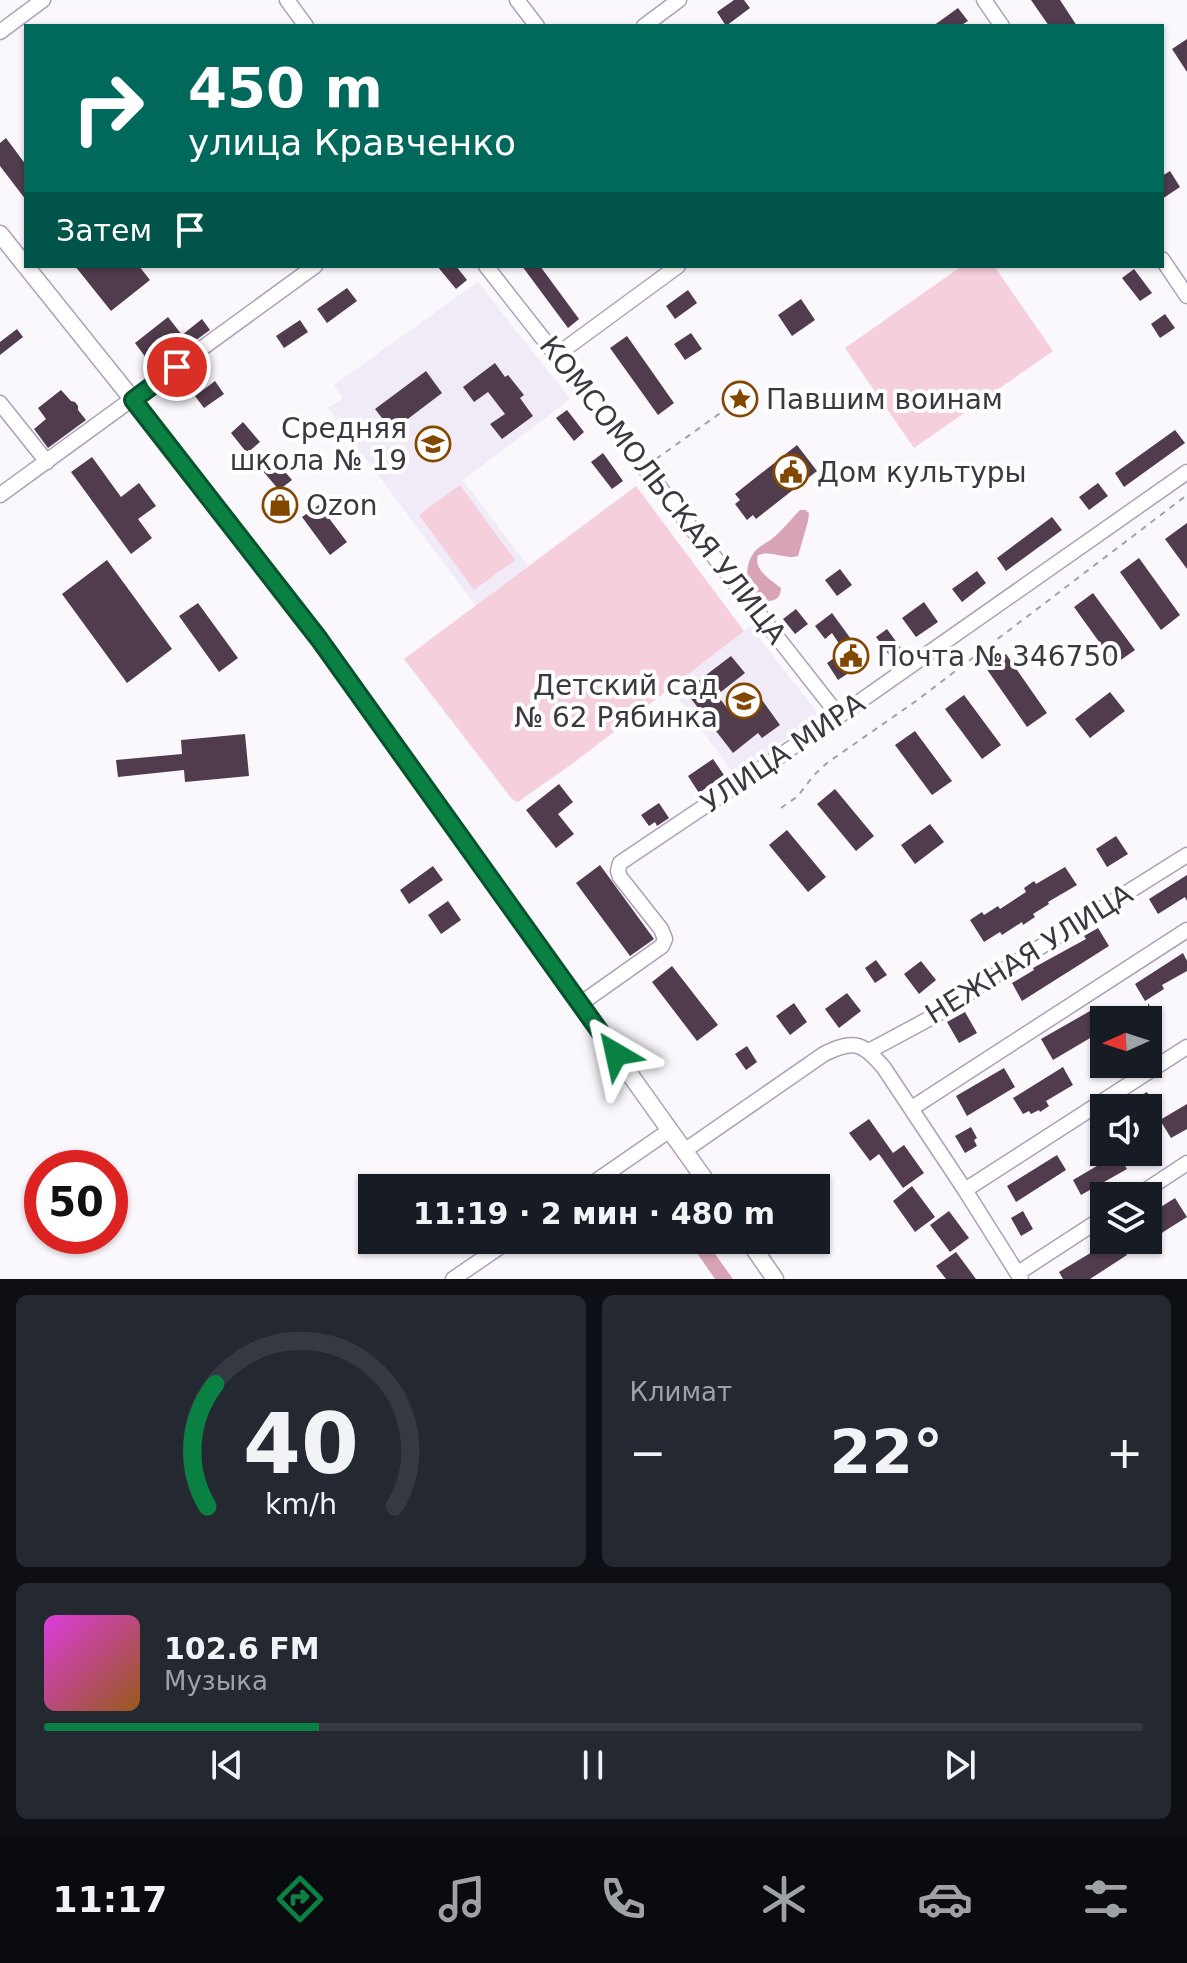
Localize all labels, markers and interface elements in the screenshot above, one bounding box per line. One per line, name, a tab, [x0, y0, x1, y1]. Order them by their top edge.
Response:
text: 450 m	[188, 55, 383, 120]
icon: right	[56, 56, 160, 160]
text: улица Кравченко	[188, 122, 516, 163]
icon: arrive	[168, 208, 212, 252]
text: Затем	[56, 213, 152, 248]
street label: КОМСОМОЛЬСКАЯ УЛИЦА	[533, 330, 793, 650]
pin	[143, 333, 211, 401]
icon: arrive	[155, 345, 199, 389]
place icon: Павшим воинам	[721, 380, 759, 418]
place label: Павшим воинам	[766, 383, 1003, 416]
place label: Средняя школа № 19	[230, 412, 407, 477]
school or university icon: Средняя школа № 19	[414, 425, 452, 463]
public building icon: Дом культуры	[772, 453, 810, 491]
place label: Дом культуры	[817, 456, 1027, 489]
shop icon: Ozon	[261, 486, 299, 524]
place label: Ozon	[306, 489, 378, 522]
public building icon: Почта № 346750	[832, 637, 870, 675]
place label: Почта № 346750	[877, 640, 1119, 673]
place label: Детский сад № 62 Рябинка	[514, 669, 718, 734]
school or university icon: Детский сад № 62 Рябинка	[725, 682, 763, 720]
street label: УЛИЦА МИРА	[695, 686, 871, 820]
street label: НЕЖНАЯ УЛИЦА	[920, 877, 1138, 1031]
north arrow	[1090, 1006, 1162, 1078]
map controls	[1090, 1006, 1162, 1254]
position arrow	[574, 1012, 658, 1096]
button: sound	[1090, 1094, 1162, 1166]
speed limit sign: 50	[24, 1150, 128, 1254]
button: layers	[1090, 1182, 1162, 1254]
text: 11:19 · 2 мин · 480 m	[413, 1196, 775, 1231]
text: Климат	[630, 1377, 732, 1407]
text: 40	[243, 1396, 359, 1493]
text: 22°	[830, 1417, 943, 1487]
text: −	[630, 1427, 666, 1478]
text: +	[1106, 1427, 1143, 1478]
text: km/h	[265, 1487, 337, 1521]
text: 102.6 FM	[164, 1631, 320, 1666]
text: Музыка	[164, 1666, 268, 1696]
icon: previous	[205, 1743, 249, 1787]
icon: pause	[571, 1743, 615, 1787]
icon: next	[938, 1743, 982, 1787]
icon: directions	[272, 1871, 328, 1927]
icon: music	[434, 1871, 490, 1927]
icon: phone	[595, 1871, 651, 1927]
icon: climate	[756, 1871, 812, 1927]
icon: car	[917, 1871, 973, 1927]
icon: filters	[1078, 1871, 1134, 1927]
text: 11:17	[53, 1879, 167, 1920]

